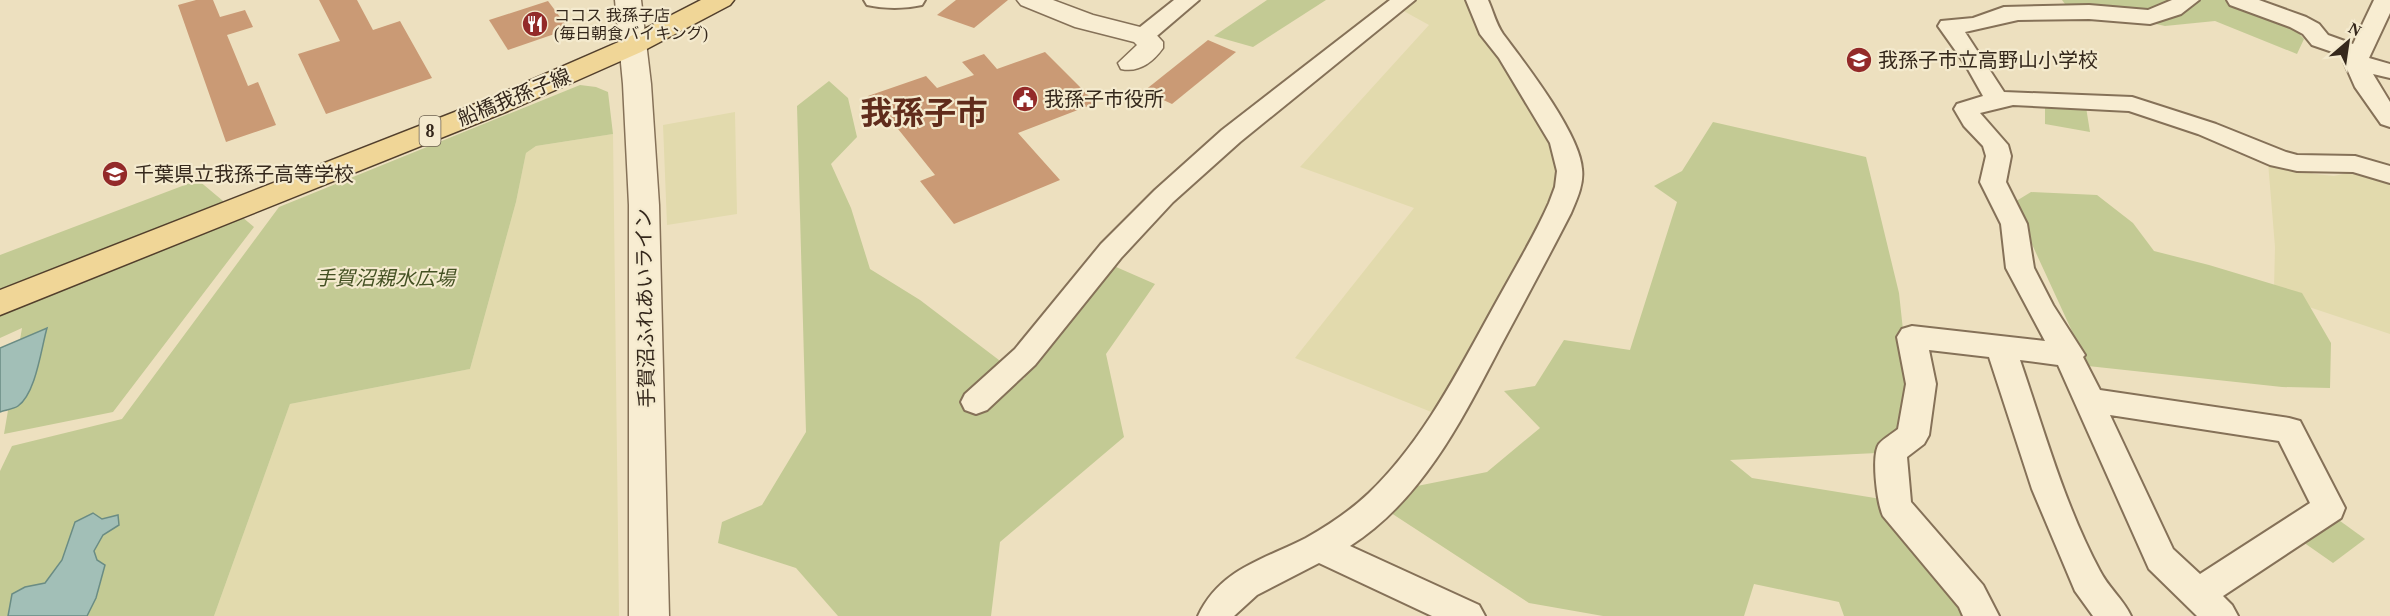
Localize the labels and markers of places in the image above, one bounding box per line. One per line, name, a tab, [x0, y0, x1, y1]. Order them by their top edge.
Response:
place label: ココス 我孫子店 (毎日朝食バイキング)	[554, 7, 708, 43]
restaurant icon: ココス 我孫子店 (毎日朝食バイキング)	[520, 9, 550, 39]
school or university icon: 我孫子市立高野山小学校	[1844, 45, 1874, 75]
place label: 我孫子市立高野山小学校	[1878, 49, 2098, 71]
public building icon: 我孫子市役所	[1010, 84, 1040, 114]
place label: 我孫子市役所	[1044, 88, 1164, 110]
school or university icon: 千葉県立我孫子高等学校	[100, 159, 130, 189]
place label: 千葉県立我孫子高等学校	[134, 163, 354, 185]

